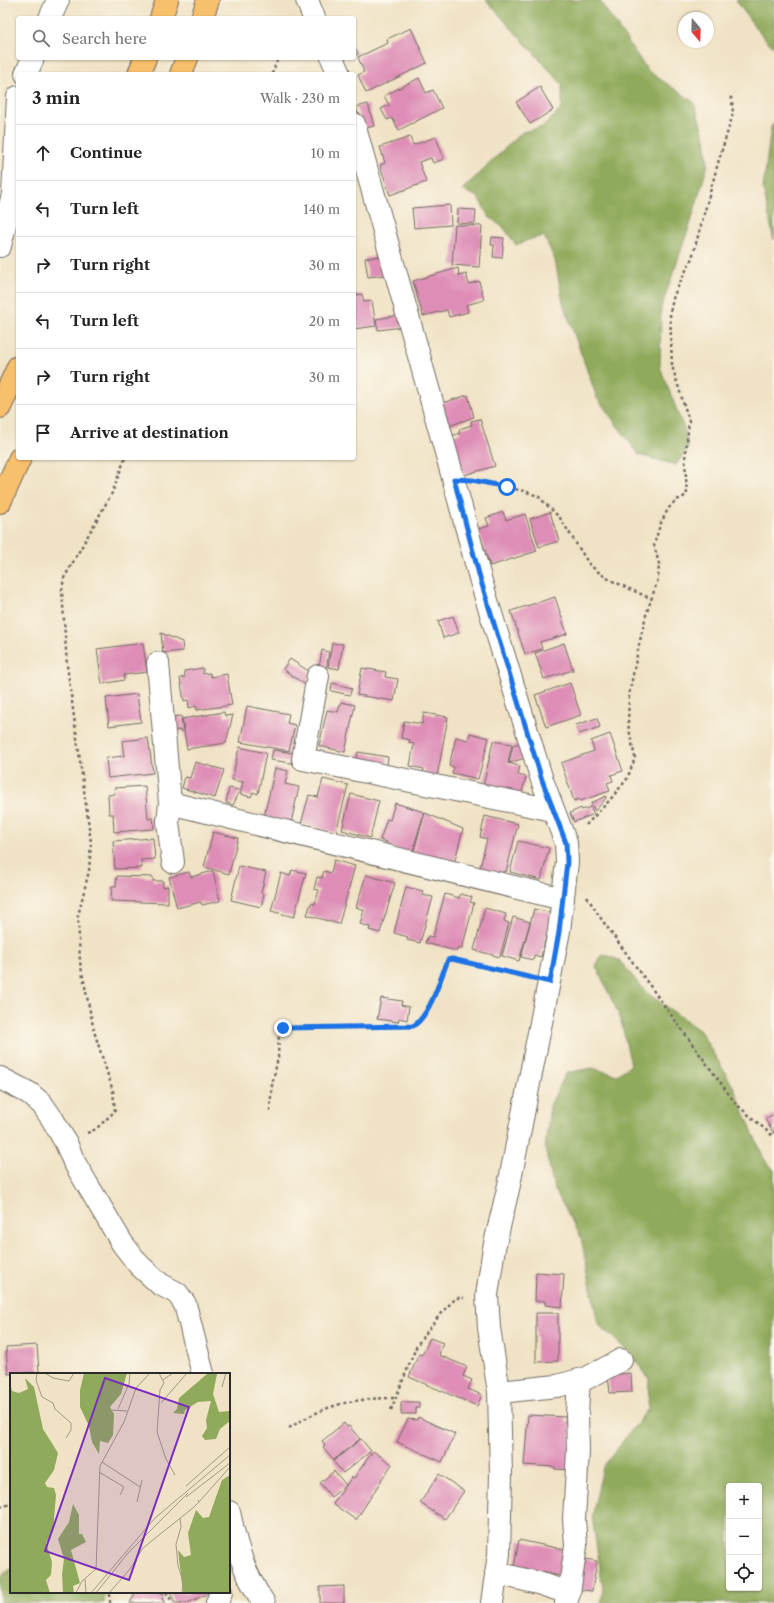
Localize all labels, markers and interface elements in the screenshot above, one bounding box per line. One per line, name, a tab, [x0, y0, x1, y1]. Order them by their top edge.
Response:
north arrow	[678, 12, 714, 48]
search box	[16, 16, 356, 60]
icon: search	[30, 27, 52, 49]
text: Search here	[62, 29, 147, 48]
text: 3 min	[32, 88, 81, 108]
text: Walk · 230 m	[260, 90, 340, 106]
icon: ahead	[32, 142, 54, 164]
text: Continue	[70, 143, 142, 162]
text: 10 m	[311, 145, 340, 161]
icon: left	[32, 198, 54, 220]
text: Turn left	[70, 199, 139, 218]
text: 140 m	[303, 201, 340, 217]
icon: right	[32, 254, 54, 276]
text: Turn right	[70, 255, 150, 274]
text: 30 m	[309, 257, 340, 273]
icon: left	[32, 310, 54, 332]
text: Turn left	[70, 311, 139, 330]
text: 20 m	[309, 313, 340, 329]
icon: right	[32, 366, 54, 388]
text: Turn right	[70, 367, 150, 386]
text: 30 m	[309, 369, 340, 385]
icon: arrive	[32, 422, 54, 444]
text: Arrive at destination	[70, 423, 229, 442]
route start	[498, 478, 516, 496]
route end	[274, 1019, 292, 1037]
inset map	[10, 1373, 230, 1593]
map controls	[726, 1483, 762, 1591]
button: +	[726, 1483, 762, 1519]
button: −	[726, 1519, 762, 1555]
button: locate	[726, 1555, 762, 1591]

